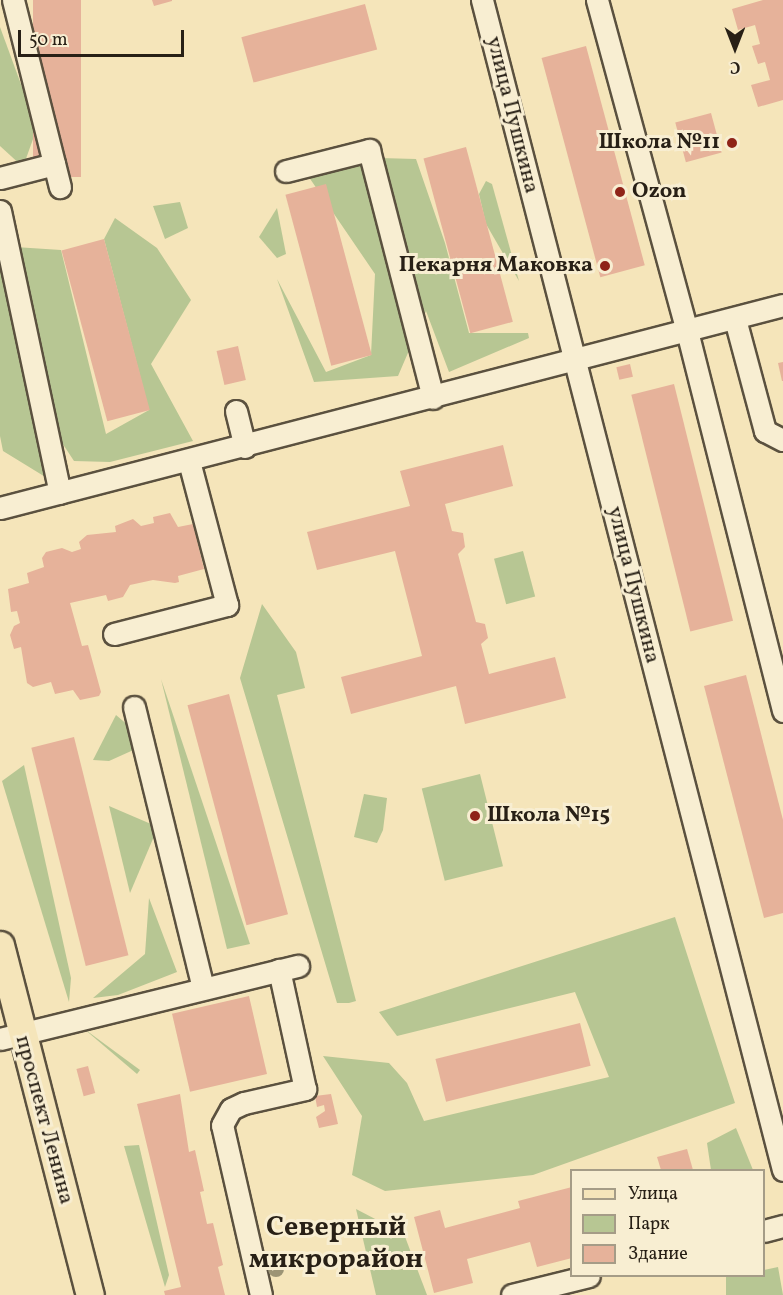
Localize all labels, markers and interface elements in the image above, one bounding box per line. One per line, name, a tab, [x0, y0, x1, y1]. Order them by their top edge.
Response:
scale bar	[21, 18, 188, 56]
north arrow	[705, 18, 765, 78]
text: 50 m	[29, 28, 68, 53]
street label: улица Пушкина	[480, 34, 544, 196]
text: С	[730, 55, 740, 77]
place label: Школа №11	[599, 130, 720, 156]
marker: Школа №11	[725, 136, 739, 150]
place label: Ozon	[632, 179, 687, 205]
marker: Ozon	[613, 185, 627, 199]
place label: Пекарня Маковка	[399, 253, 593, 279]
marker: Пекарня Маковка	[598, 259, 612, 273]
street label: улица Пушкина	[601, 504, 665, 666]
place label: Школа №15	[487, 803, 610, 829]
marker: Школа №15	[468, 809, 482, 823]
street label: проспект Ленина	[9, 1033, 79, 1207]
legend	[570, 1169, 765, 1277]
text: Улица	[628, 1182, 678, 1207]
district label: Северный микрорайон	[249, 1211, 423, 1277]
text: Парк	[628, 1212, 670, 1237]
text: Здание	[628, 1242, 688, 1267]

